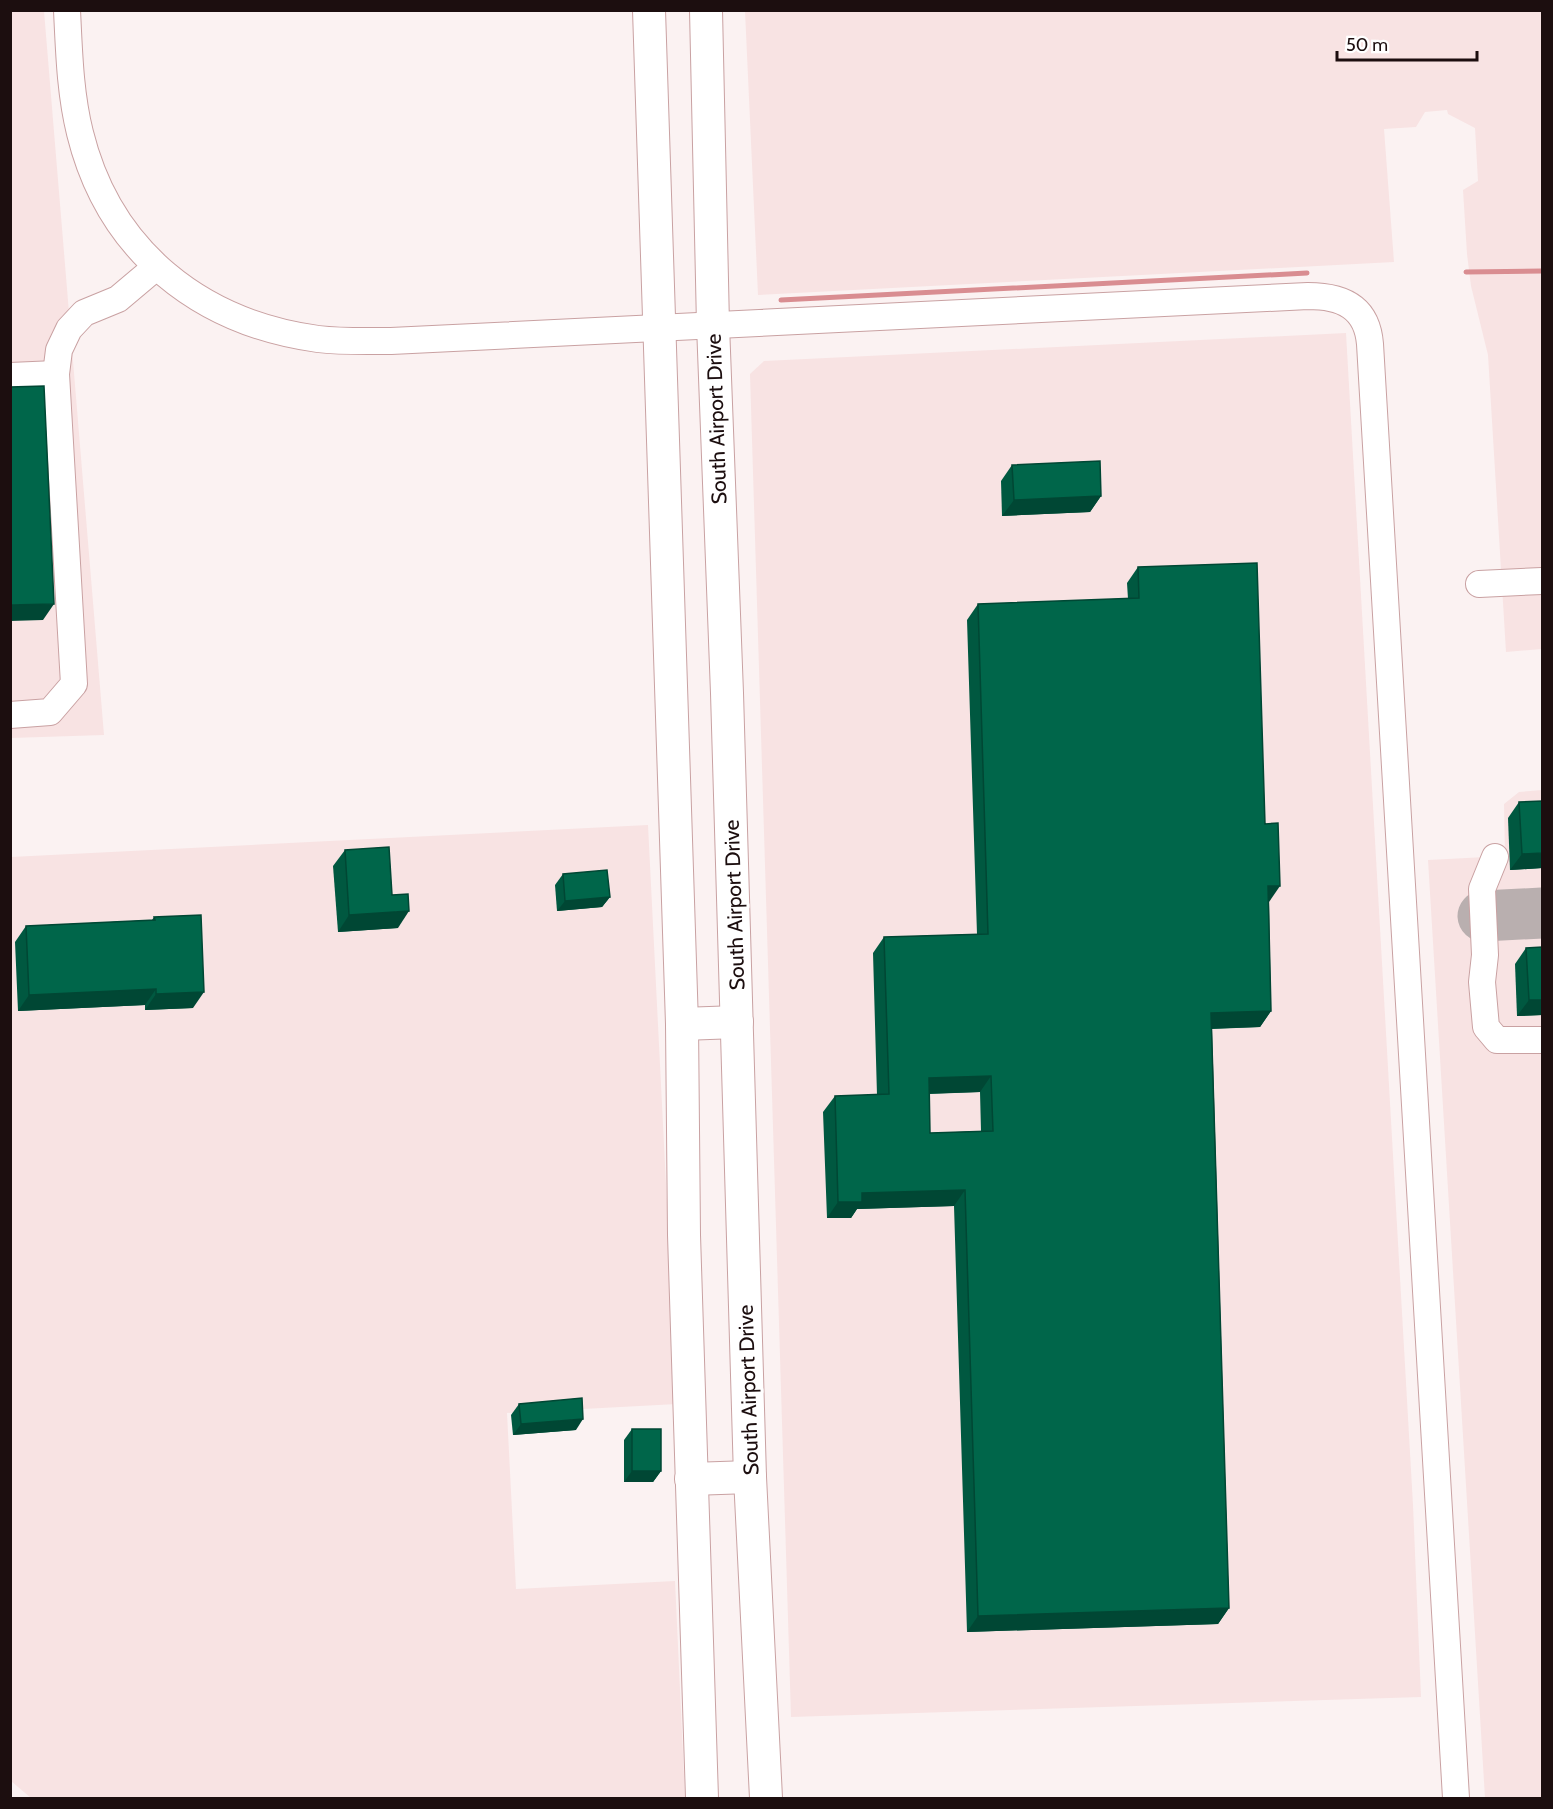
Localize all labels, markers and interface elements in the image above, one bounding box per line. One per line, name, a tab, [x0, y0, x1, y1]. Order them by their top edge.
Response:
scale bar	[1337, 24, 1476, 62]
text: 50 m	[1346, 34, 1388, 56]
street label: South Airport Drive	[701, 333, 731, 505]
street label: South Airport Drive	[719, 819, 749, 991]
street label: South Airport Drive	[733, 1304, 763, 1476]

